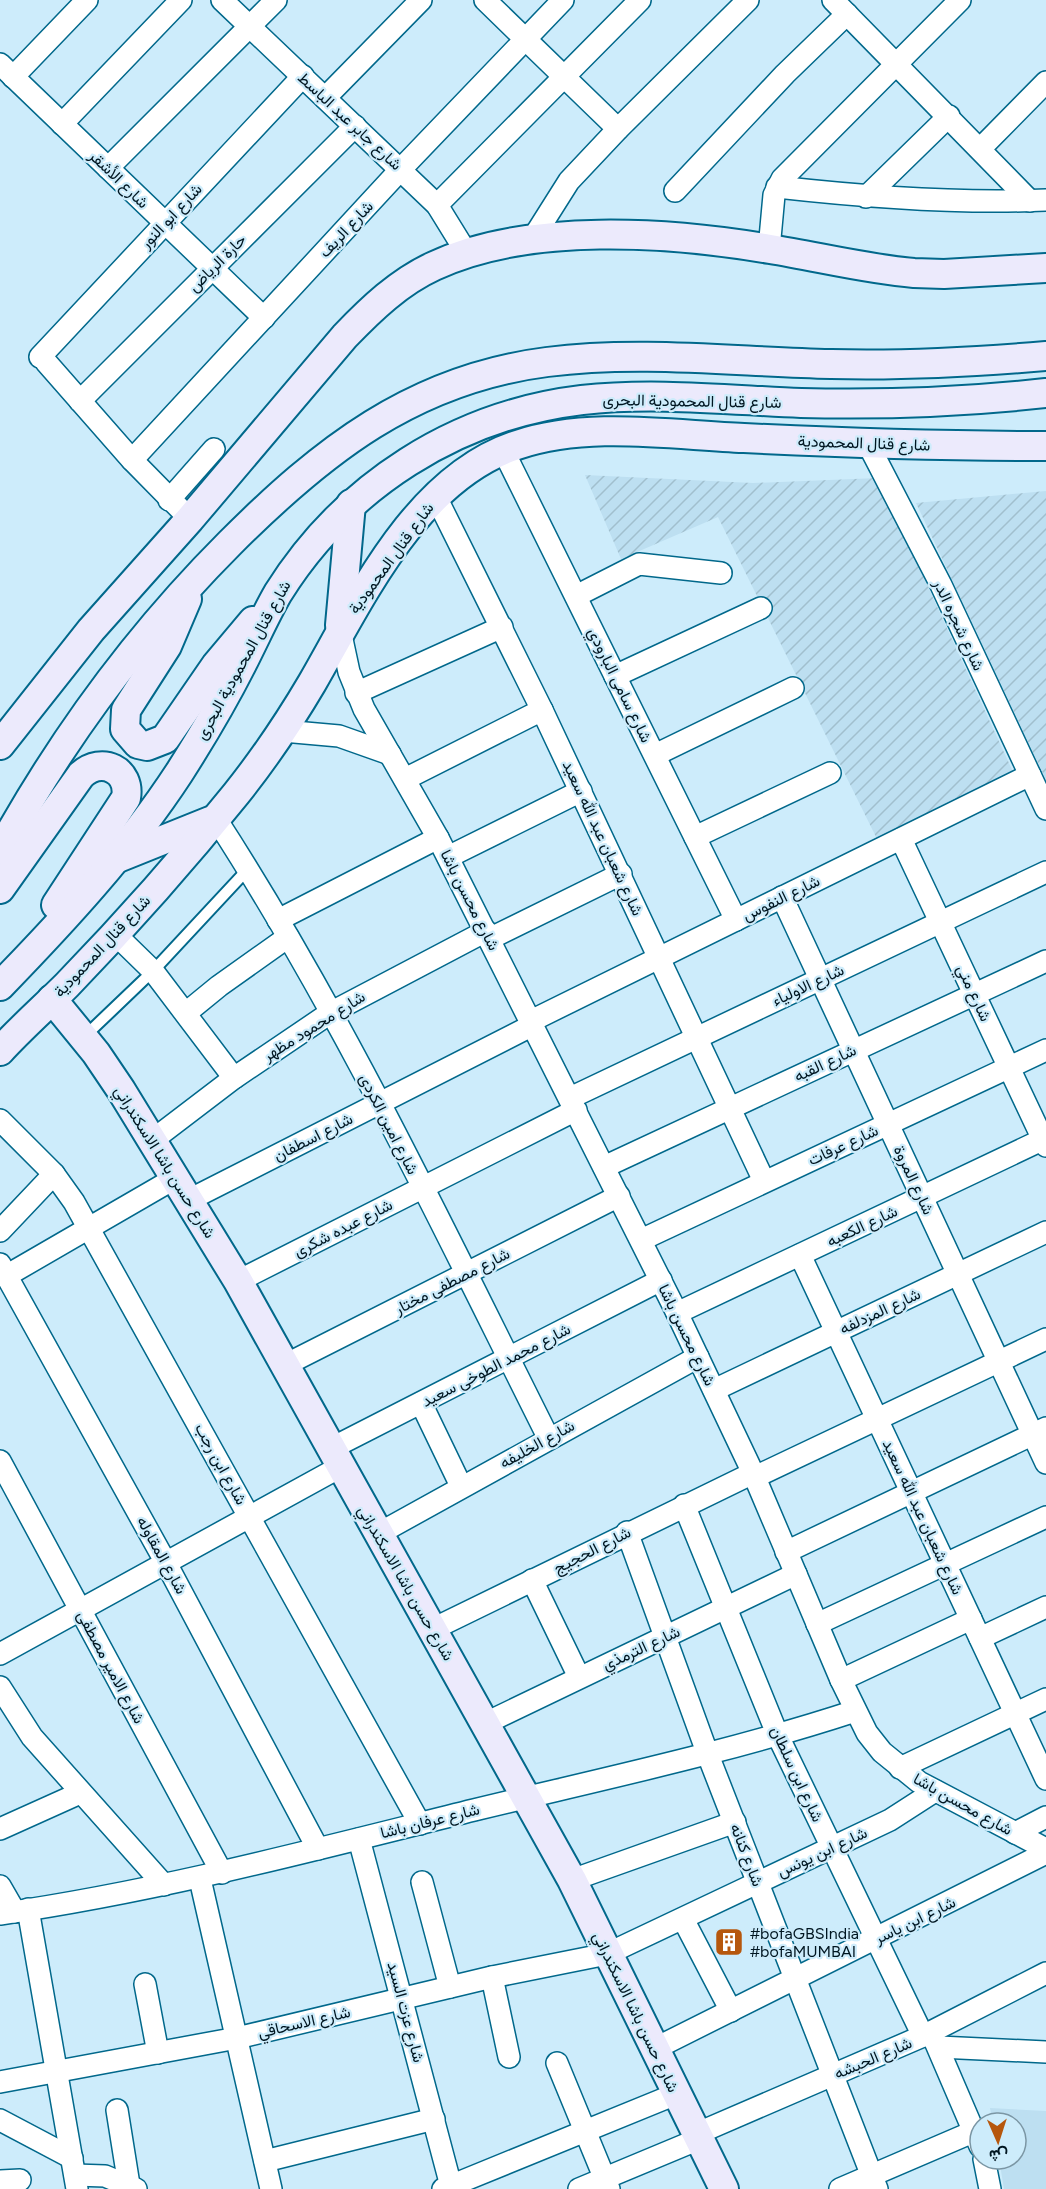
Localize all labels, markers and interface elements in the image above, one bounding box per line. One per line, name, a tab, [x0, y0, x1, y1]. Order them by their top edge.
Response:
street label: شارع جابر عبد الباسط	[293, 68, 406, 175]
street label: شارع الأشقر	[83, 145, 153, 214]
street label: شارع ابو النور	[135, 180, 207, 255]
street label: شارع الريف	[315, 197, 378, 263]
street label: حارة الرياض	[184, 230, 251, 297]
street label: شارع قنال المحمودية البحرى	[602, 390, 782, 414]
street label: شارع قنال المحمودية	[797, 431, 931, 457]
street label: شارع قنال المحمودية	[344, 499, 439, 618]
street label: شارع شجره الدر	[927, 576, 988, 674]
street label: شارع قنال المحمودية البحرى	[191, 577, 296, 744]
street label: شارع سامى البارودي	[580, 624, 656, 747]
street label: شارع شعبان عبد الله سعيد	[557, 757, 647, 919]
street label: شارع محسن باشا	[435, 847, 503, 954]
street label: شارع النفوس	[739, 871, 824, 927]
street label: شارع قنال المحمودية	[50, 891, 156, 1002]
street label: شارع الاولياء	[769, 960, 848, 1012]
street label: شارع مني	[949, 962, 995, 1026]
street label: شارع محمود مظهر	[259, 987, 370, 1067]
street label: شارع القبه	[791, 1040, 860, 1087]
street label: شارع امين الكردى	[354, 1070, 423, 1178]
street label: شارع حسن باشا الاسكندراني	[107, 1082, 220, 1244]
street label: شارع اسطفان	[270, 1109, 357, 1167]
street label: شارع عرفات	[805, 1121, 882, 1171]
street label: شارع المروة	[888, 1142, 938, 1218]
street label: شارع عبده شكرى	[290, 1195, 396, 1263]
street label: شارع الكعبه	[824, 1201, 901, 1252]
street label: شارع مصطفى مختار	[390, 1244, 514, 1320]
street label: شارع محسن باشا	[652, 1281, 720, 1390]
street label: شارع المزدلفه	[837, 1284, 924, 1340]
street label: شارع محمد الطوخى سعيد	[418, 1319, 575, 1413]
street label: شارع الخليفه	[496, 1416, 579, 1474]
street label: شارع ابن رجب	[189, 1420, 251, 1509]
street label: شارع شعبان عبد الله سعيد	[877, 1436, 967, 1598]
street label: شارع حسن باشا الاسكندراني	[350, 1502, 458, 1666]
street label: شارع المقاوله	[131, 1513, 191, 1598]
street label: شارع الحجيج	[550, 1522, 635, 1579]
street label: شارع الامير مصطفى	[71, 1607, 149, 1728]
street label: شارع الترمذي	[599, 1622, 685, 1678]
street label: شارع ابن سلطان	[765, 1723, 827, 1826]
street label: شارع محسن باشا	[909, 1769, 1016, 1841]
street label: شارع عرفان باشا	[378, 1799, 482, 1844]
street label: شارع كنانه	[724, 1821, 768, 1890]
street label: شارع ابن يونس	[774, 1823, 871, 1883]
street label: شارع ابن ياسر	[870, 1892, 960, 1950]
place label: #bofaGBSIndia #bofaMUMBAI	[750, 1924, 859, 1961]
building icon: #bofaGBSIndia #bofaMUMBAI	[713, 1926, 745, 1958]
street label: شارع حسن باشا الاسكندراني	[585, 1929, 683, 2097]
street label: شارع عزت السيد	[381, 1960, 429, 2065]
street label: شارع الاسحاقي	[256, 2002, 353, 2046]
street label: شارع الحبشه	[831, 2033, 916, 2085]
north arrow	[968, 2111, 1028, 2171]
text: ش	[989, 2145, 1009, 2165]

